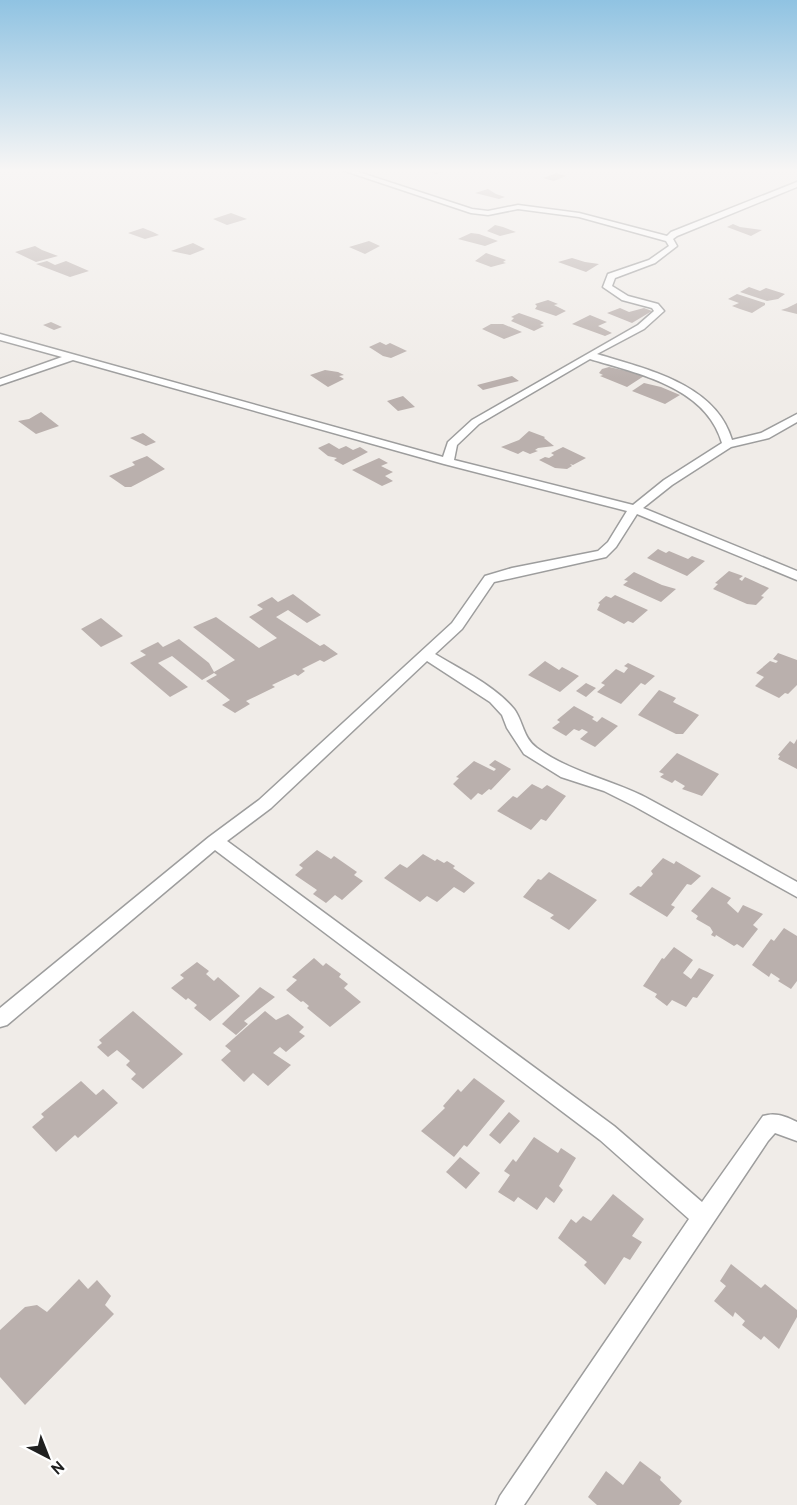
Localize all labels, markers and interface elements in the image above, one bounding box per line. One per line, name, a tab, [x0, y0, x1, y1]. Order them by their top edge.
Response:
north arrow	[18, 1427, 78, 1487]
text: N	[46, 1455, 68, 1478]

